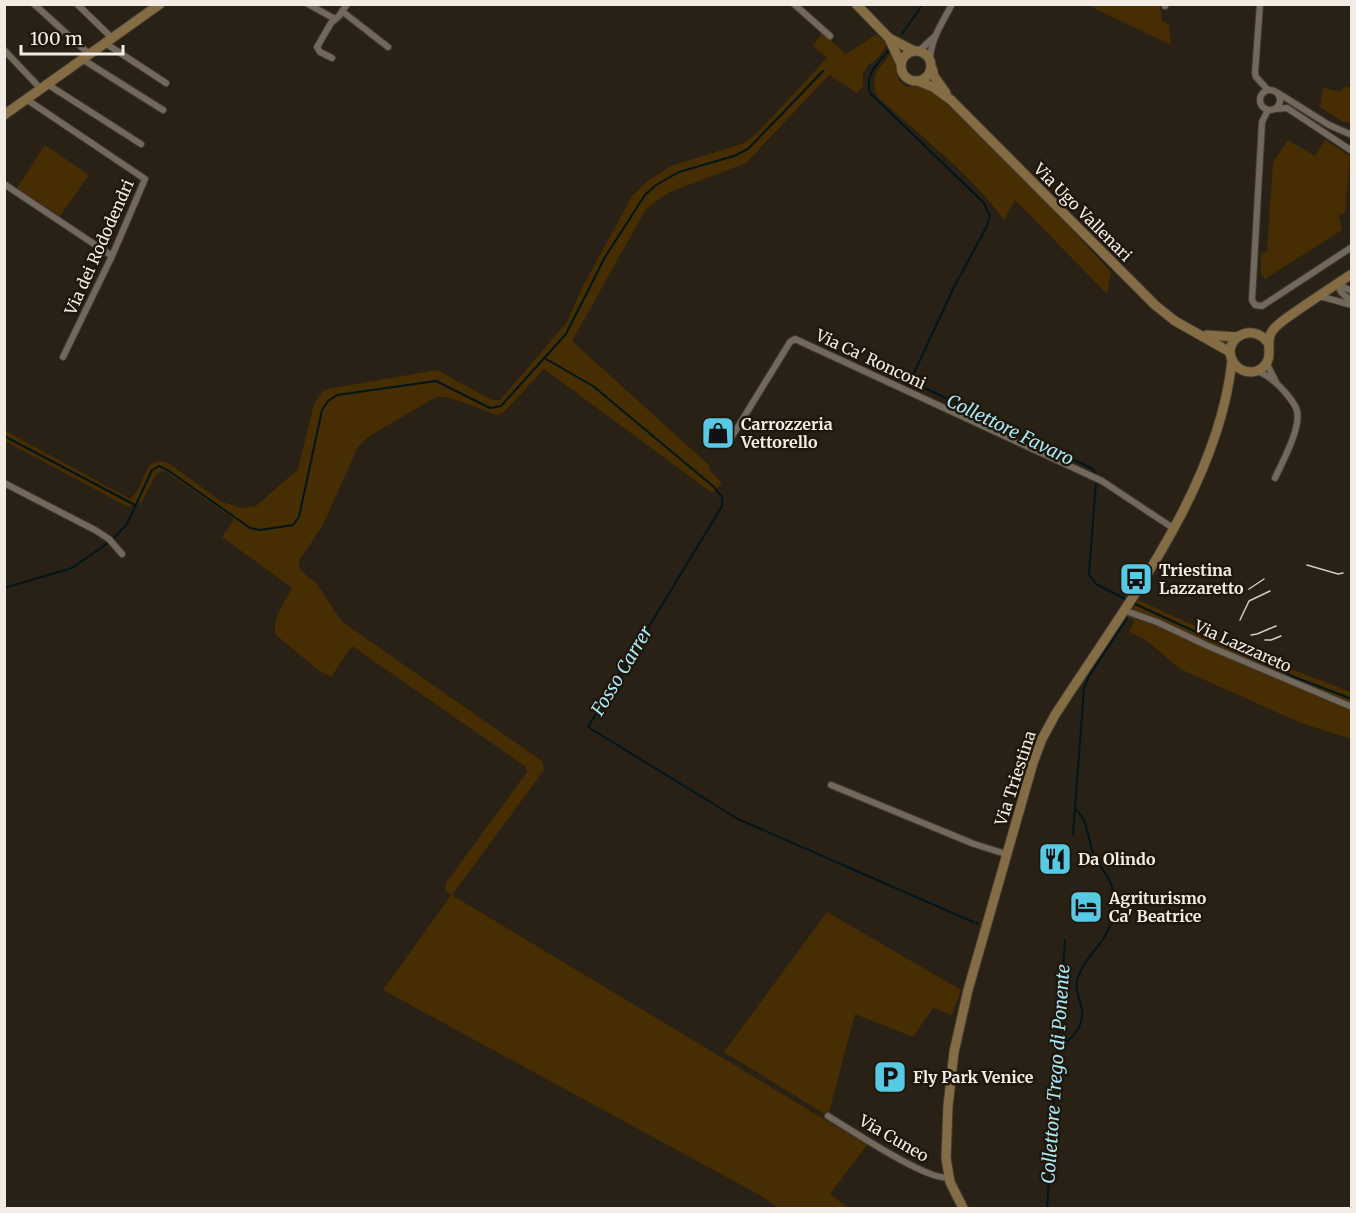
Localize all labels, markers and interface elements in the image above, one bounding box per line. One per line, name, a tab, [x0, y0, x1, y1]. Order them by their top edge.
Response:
scale bar	[21, 18, 123, 56]
text: 100 m	[30, 27, 83, 50]
street label: Via Ugo Vallenari	[1029, 158, 1136, 265]
street label: Via dei Rododendri	[60, 176, 138, 319]
street label: Via Ca' Ronconi	[812, 324, 929, 393]
water label: Collettore Favaro	[943, 389, 1078, 470]
place label: Carrozzeria Vettorello	[740, 414, 833, 452]
shop icon: Carrozzeria Vettorello	[700, 415, 736, 451]
place label: Triestina Lazzaretto	[1159, 560, 1244, 598]
bus stop icon: Triestina Lazzaretto	[1118, 561, 1154, 597]
street label: Via Lazzareto	[1191, 615, 1295, 676]
water label: Fosso Carrer	[585, 621, 658, 720]
street label: Via Triestina	[990, 728, 1040, 829]
restaurant icon: Da Olindo	[1037, 841, 1073, 877]
place label: Da Olindo	[1078, 849, 1156, 869]
place label: Agriturismo Ca' Beatrice	[1108, 888, 1207, 926]
hotel icon: Agriturismo Ca' Beatrice	[1068, 889, 1104, 925]
water label: Collettore Trego di Ponente	[1036, 963, 1075, 1185]
parking icon: Fly Park Venice	[872, 1059, 908, 1095]
place label: Fly Park Venice	[913, 1067, 1034, 1087]
street label: Via Cuneo	[855, 1110, 932, 1166]

